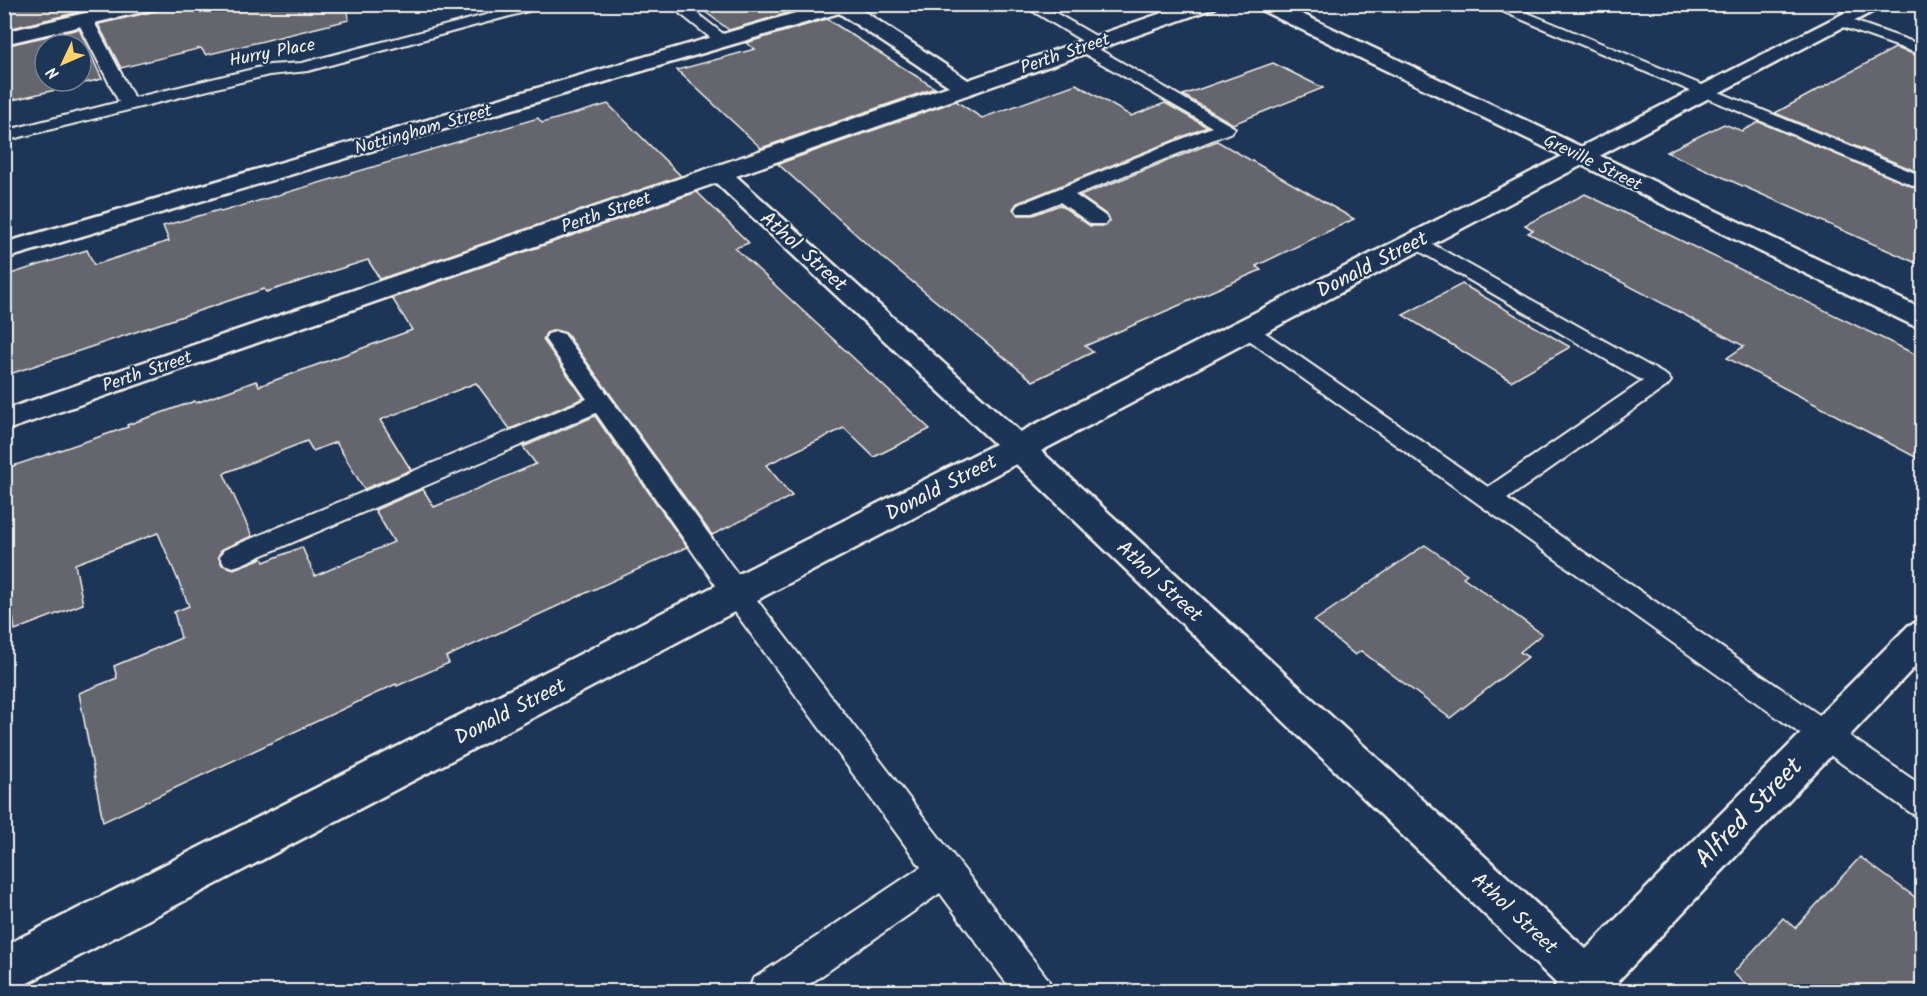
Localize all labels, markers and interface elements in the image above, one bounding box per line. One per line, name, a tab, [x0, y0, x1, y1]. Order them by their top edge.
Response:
street label: Perth Street	[1017, 25, 1115, 83]
street label: Hurry Place	[227, 31, 318, 76]
north arrow	[33, 33, 93, 93]
text: N	[41, 60, 66, 85]
street label: Nottingham Street	[351, 97, 497, 164]
street label: Greville Street	[1538, 127, 1648, 200]
street label: Perth Street	[558, 184, 656, 242]
street label: Athol Street	[752, 204, 855, 301]
street label: Donald Street	[1311, 223, 1435, 308]
street label: Perth Street	[99, 343, 197, 401]
street label: Donald Street	[880, 446, 1004, 531]
street label: Athol Street	[1108, 533, 1211, 632]
street label: Donald Street	[449, 670, 573, 755]
street label: Alfred Street	[1685, 747, 1814, 879]
street label: Athol Street	[1463, 865, 1566, 964]

